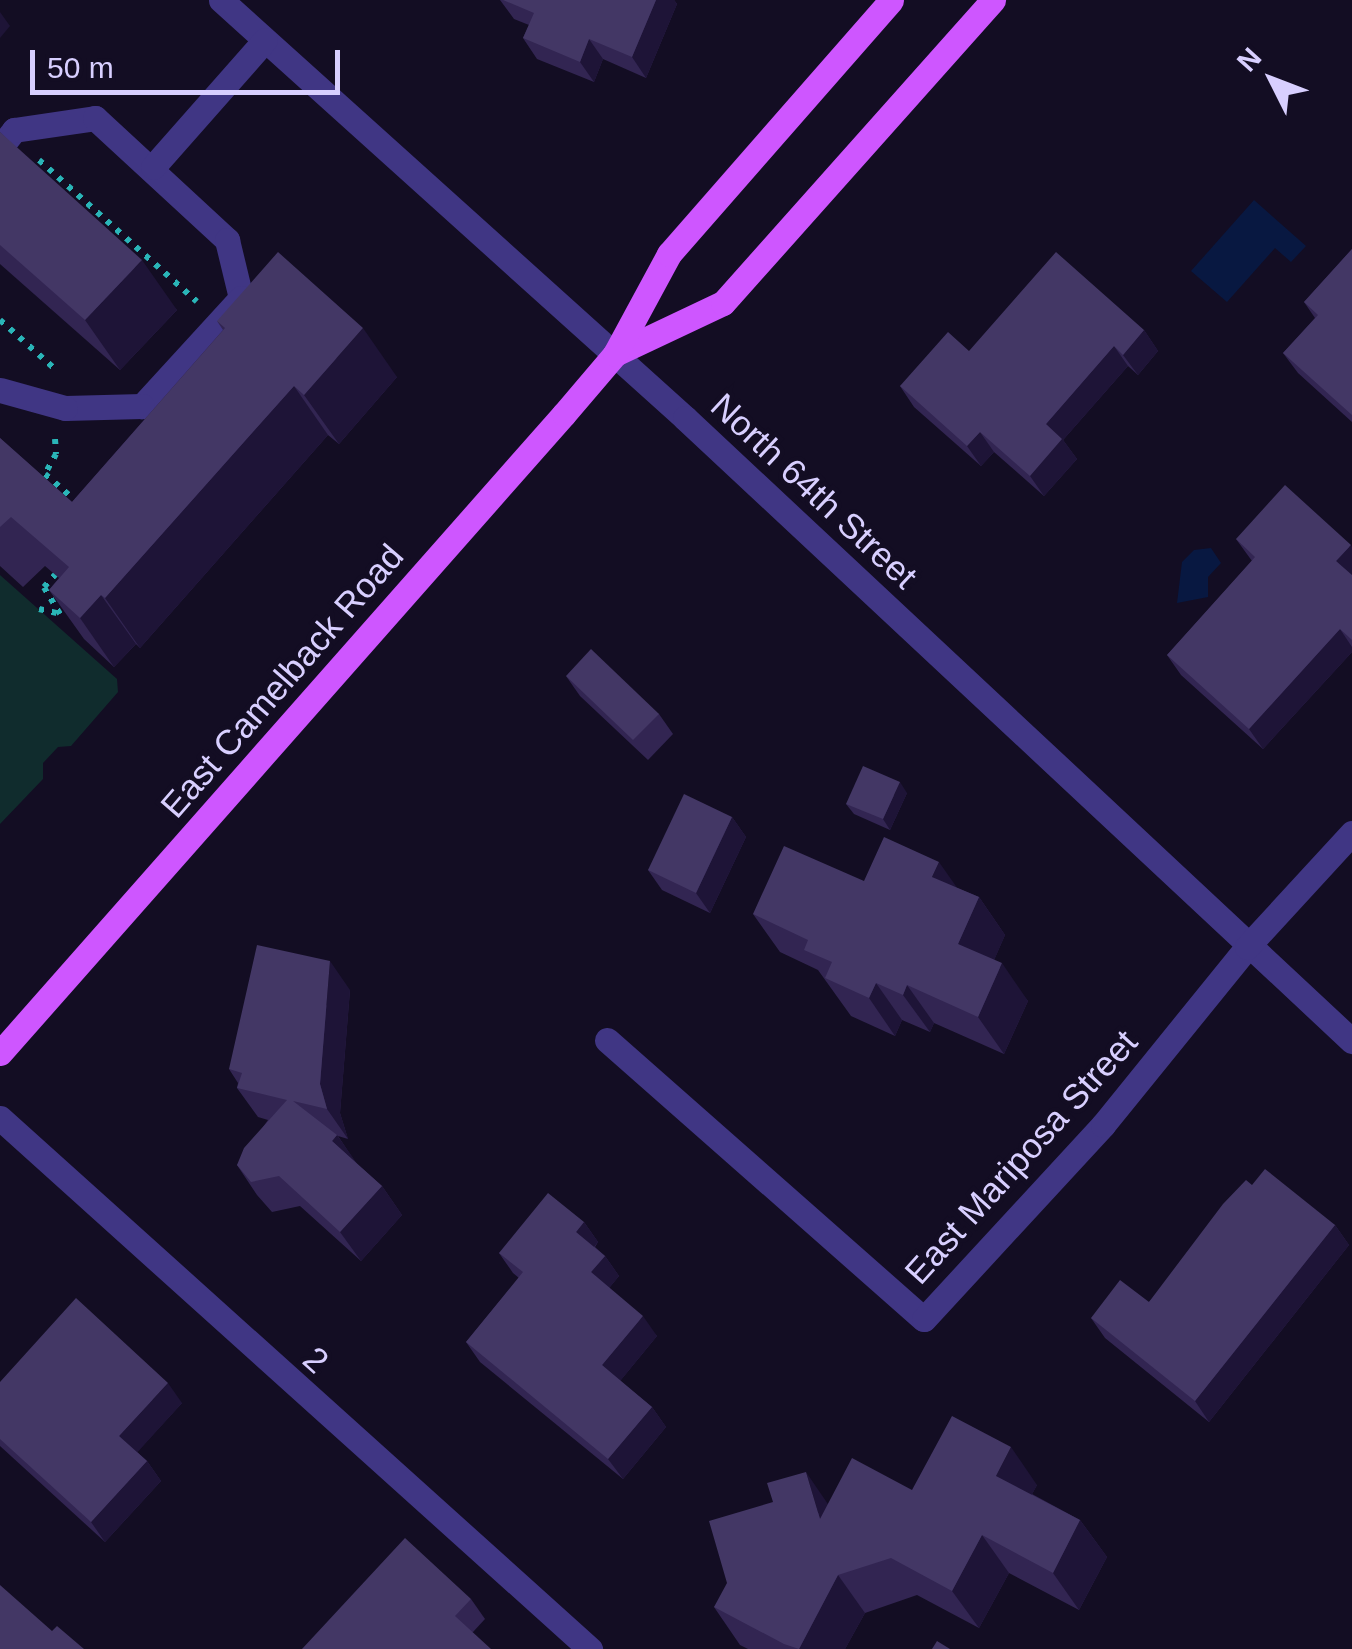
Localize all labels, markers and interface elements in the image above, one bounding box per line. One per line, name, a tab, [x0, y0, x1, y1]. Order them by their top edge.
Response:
scale bar	[35, 30, 345, 92]
north arrow	[1222, 30, 1322, 130]
text: N	[1231, 42, 1268, 77]
text: 50 m	[47, 51, 114, 84]
street label: North 64th Street	[702, 385, 926, 597]
street label: East Camelback Road	[152, 536, 412, 826]
street label: East Mariposa Street	[896, 1022, 1146, 1292]
street label: 2	[295, 1338, 337, 1382]

